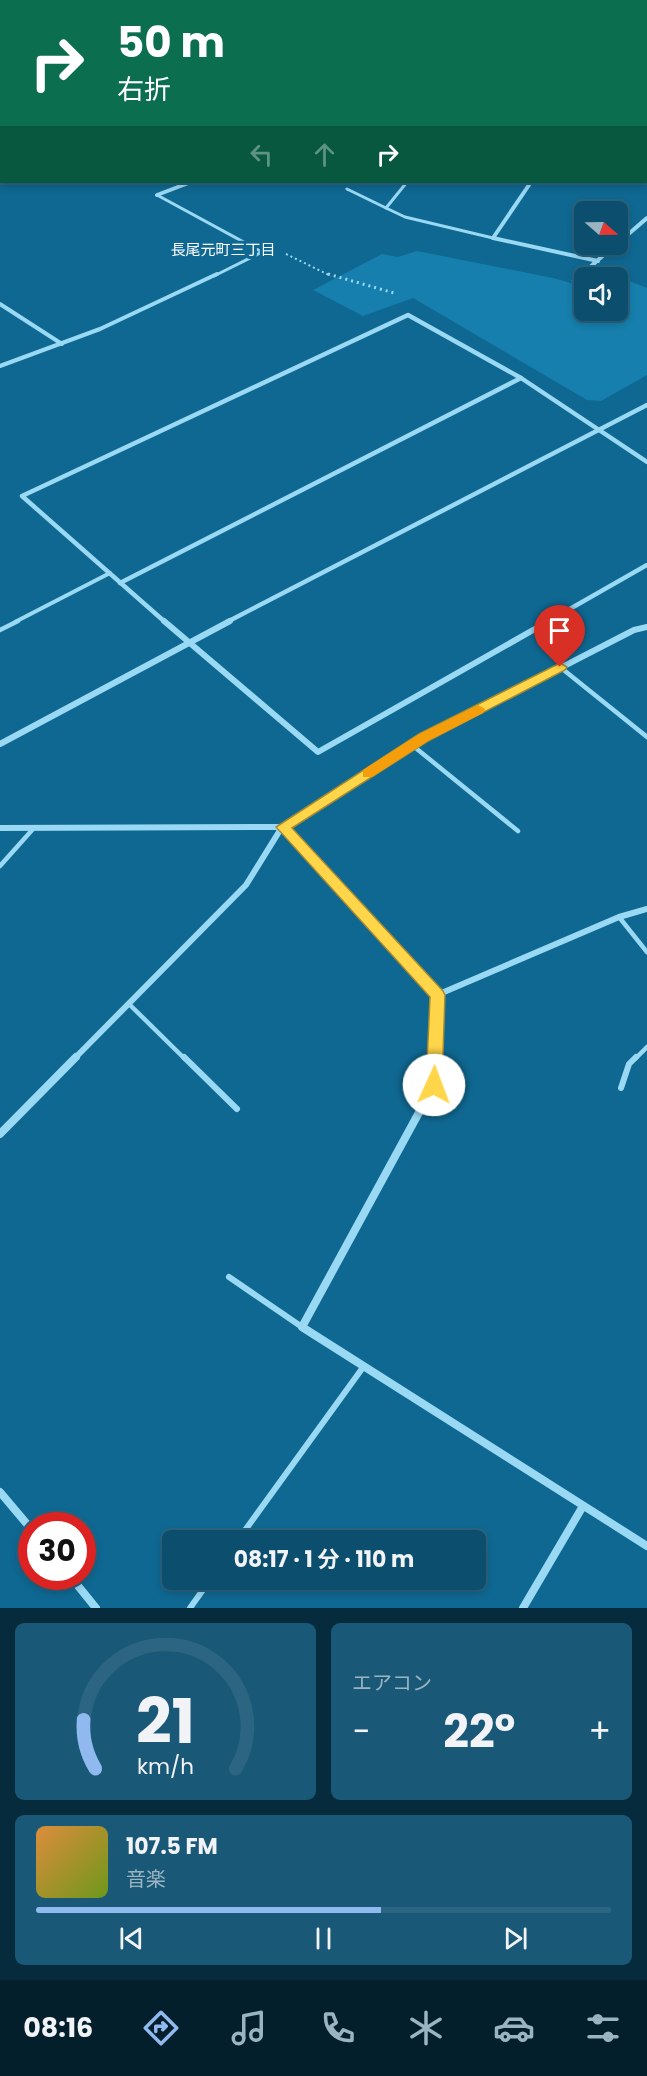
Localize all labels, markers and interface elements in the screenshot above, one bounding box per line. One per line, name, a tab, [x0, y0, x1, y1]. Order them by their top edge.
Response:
text: 50 m	[117, 13, 225, 72]
icon: right	[18, 24, 96, 102]
text: 右折	[117, 71, 171, 108]
icon: left	[245, 138, 278, 171]
icon: ahead	[308, 138, 341, 171]
icon: right	[371, 138, 404, 171]
north arrow	[574, 201, 628, 255]
map controls	[574, 201, 628, 321]
district label: 長尾元町三丁目	[170, 239, 276, 260]
button: sound	[574, 267, 628, 321]
pin	[534, 605, 585, 667]
icon: arrive	[543, 614, 576, 647]
position arrow	[402, 1053, 466, 1117]
speed limit sign: 30	[18, 1512, 96, 1590]
text: 08:17 · 1 分 · 110 m	[234, 1544, 414, 1575]
text: エアコン	[352, 1669, 432, 1697]
text: 21	[136, 1677, 195, 1765]
text: 22°	[443, 1700, 515, 1763]
text: −	[352, 1708, 370, 1755]
text: +	[588, 1708, 611, 1755]
text: km/h	[137, 1751, 194, 1782]
text: 107.5 FM	[126, 1831, 218, 1862]
text: 音楽	[126, 1865, 166, 1893]
icon: previous	[115, 1922, 148, 1955]
icon: pause	[307, 1922, 340, 1955]
icon: next	[499, 1922, 532, 1955]
icon: directions	[140, 2007, 182, 2049]
icon: music	[228, 2007, 270, 2049]
icon: phone	[317, 2007, 359, 2049]
icon: climate	[405, 2007, 447, 2049]
icon: car	[493, 2007, 535, 2049]
icon: filters	[582, 2007, 624, 2049]
text: 08:16	[23, 2009, 93, 2046]

